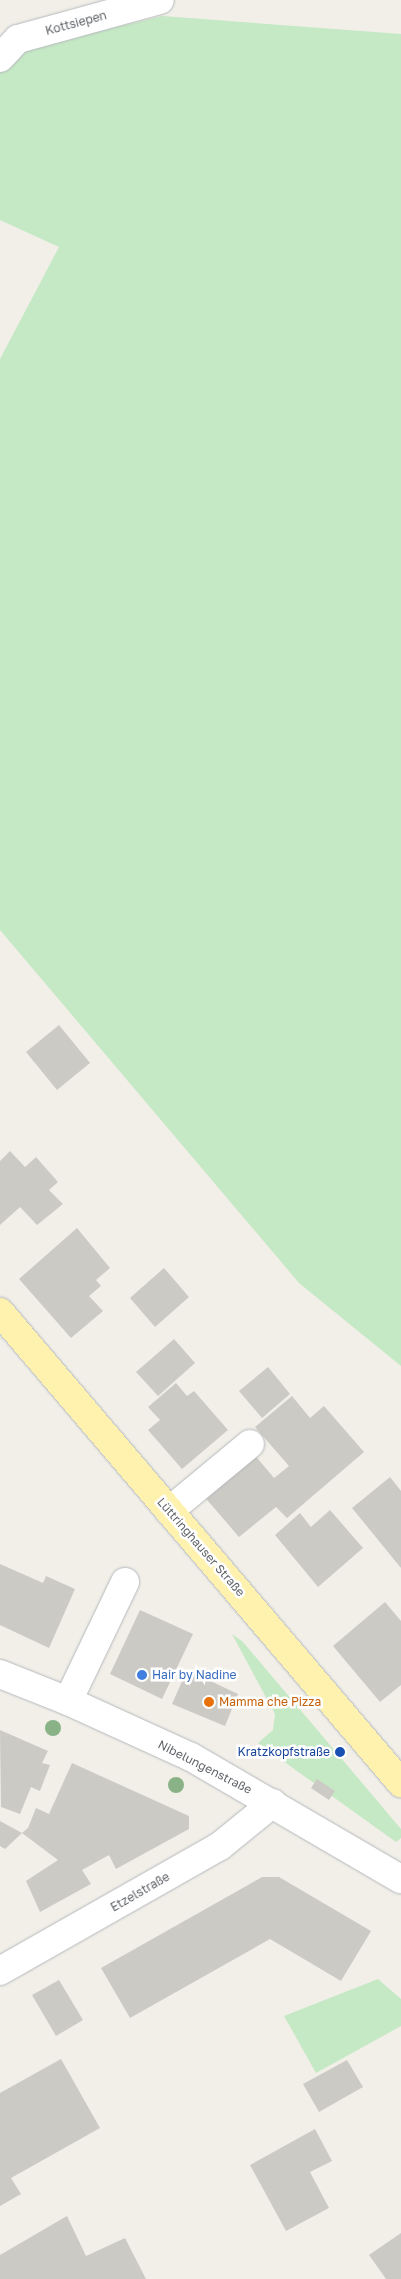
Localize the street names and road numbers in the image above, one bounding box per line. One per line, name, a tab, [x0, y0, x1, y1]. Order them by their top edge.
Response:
street label: Kottsiepen	[44, 8, 108, 38]
street label: Lüttringhauser Straße	[154, 1495, 248, 1599]
street label: Nibelungenstraße	[156, 1737, 254, 1797]
street label: Etzelstraße	[108, 1869, 172, 1915]

